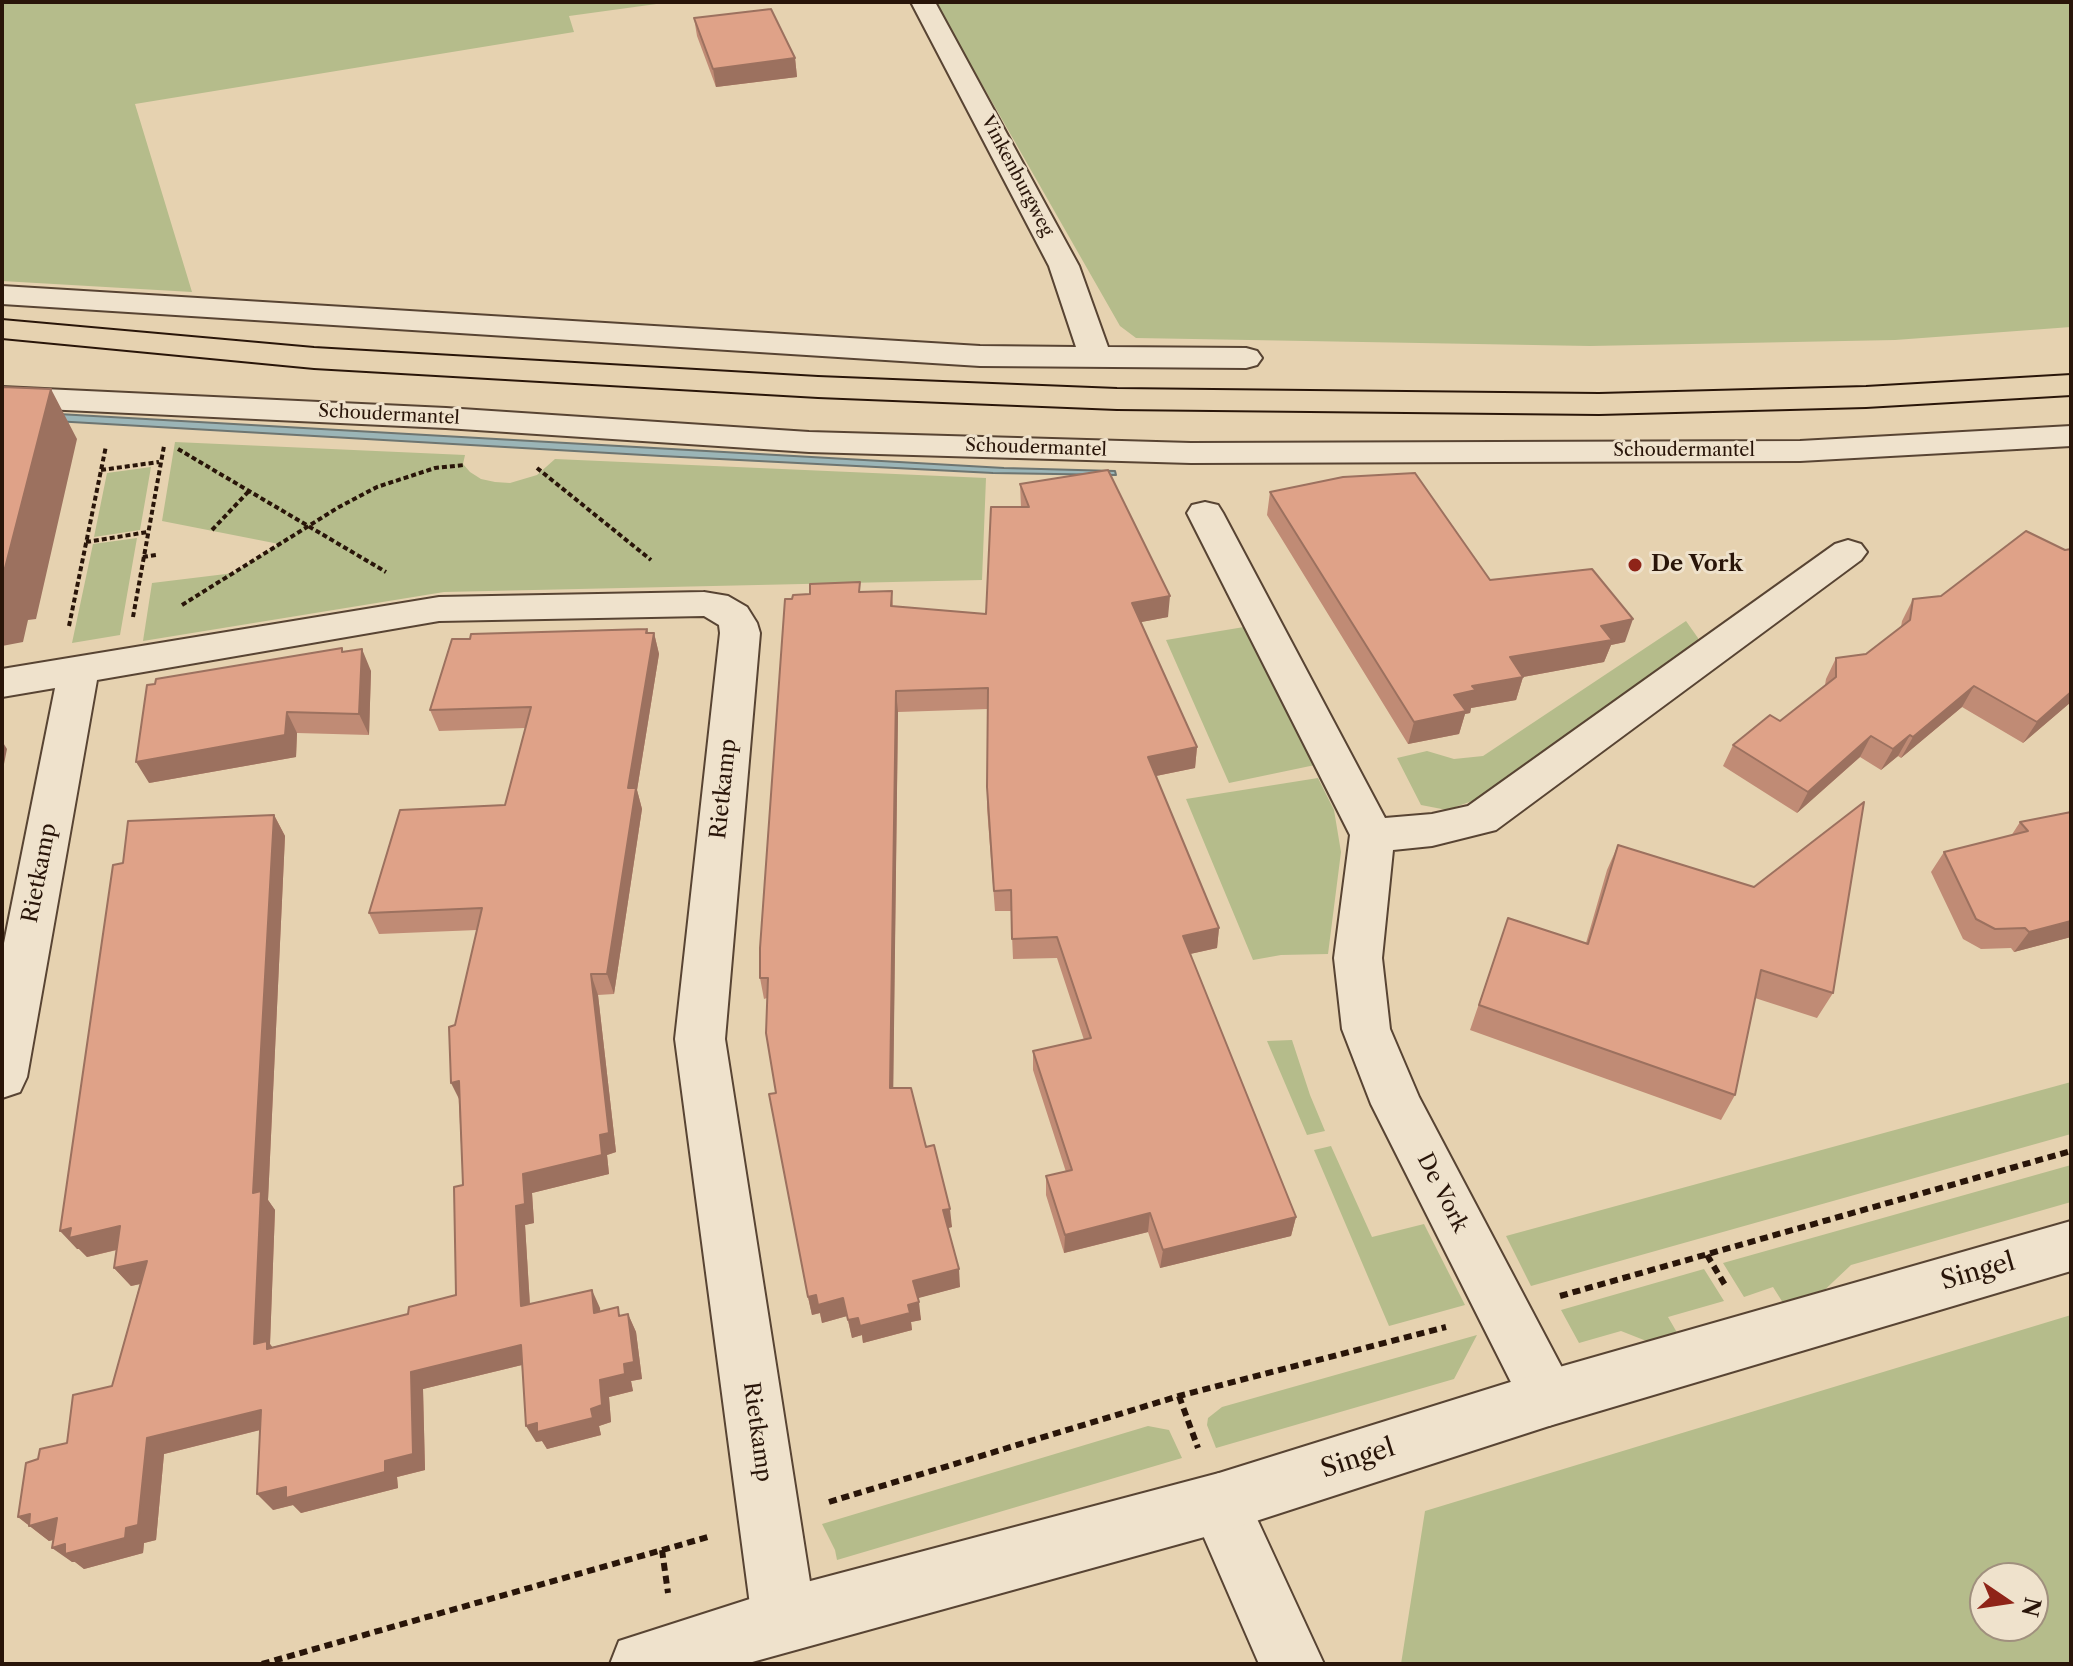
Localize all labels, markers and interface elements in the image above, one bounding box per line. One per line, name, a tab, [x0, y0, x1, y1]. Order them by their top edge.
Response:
street label: Vinkenburgweg	[976, 112, 1058, 240]
street label: Schoudermantel	[318, 401, 460, 429]
street label: Schoudermantel	[965, 435, 1107, 461]
street label: Schoudermantel	[1613, 440, 1755, 462]
place label: De Vork	[1651, 552, 1743, 578]
marker: De Vork	[1626, 556, 1644, 574]
street label: Rietkamp	[706, 737, 742, 841]
street label: Rietkamp	[17, 821, 63, 925]
street label: De Vork	[1411, 1149, 1473, 1237]
street label: Singel	[1937, 1247, 2019, 1297]
street label: Rietkamp	[737, 1380, 777, 1484]
street label: Singel	[1317, 1432, 1399, 1486]
north arrow	[1969, 1562, 2049, 1642]
text: N	[2016, 1595, 2046, 1619]

